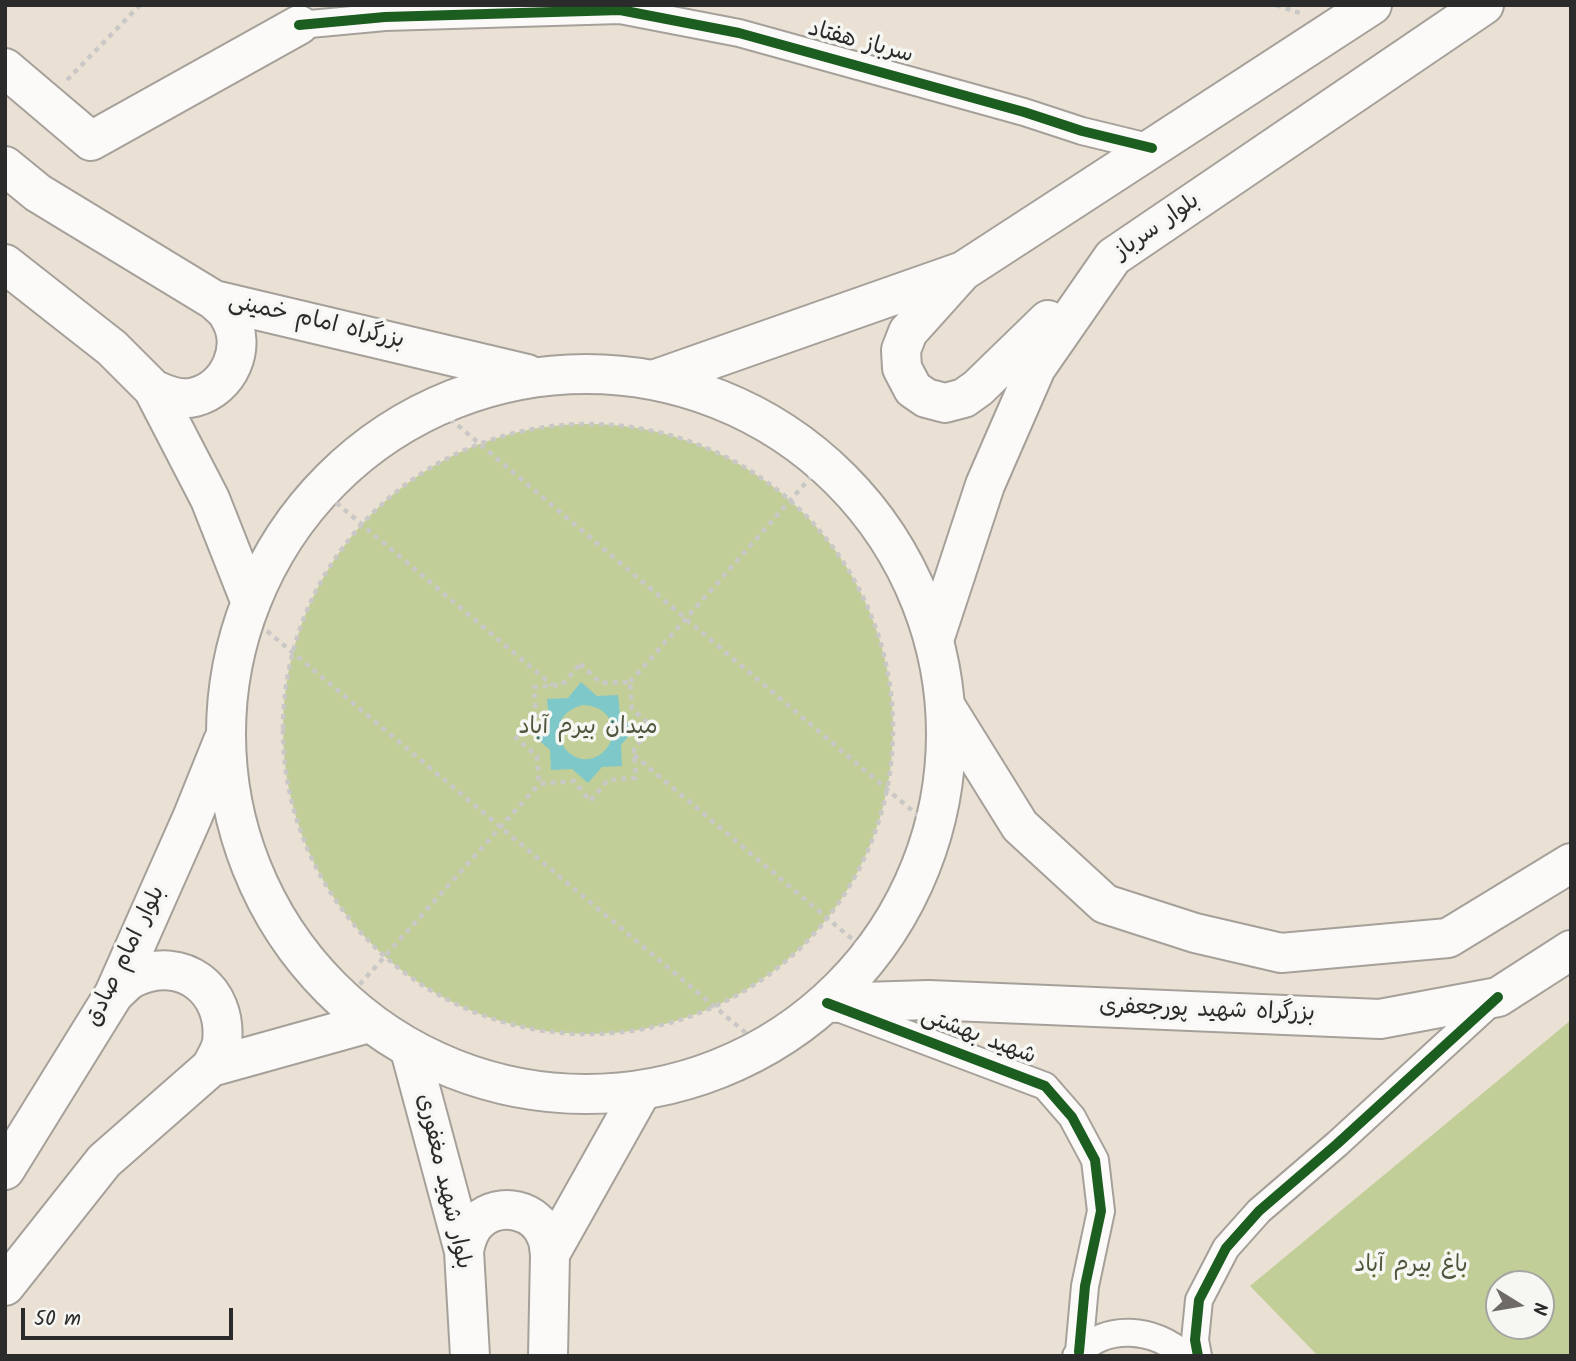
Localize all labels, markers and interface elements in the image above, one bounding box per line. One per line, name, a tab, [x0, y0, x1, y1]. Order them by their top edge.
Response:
street label: سرباز هفتاد	[804, 17, 916, 71]
street label: بلوار سرباز	[1110, 189, 1206, 267]
street label: بزرگراه امام خمینی	[225, 289, 407, 357]
park label: میدان بیرم آباد	[518, 715, 658, 743]
street label: بلوار امام صادق	[81, 882, 173, 1032]
street label: بزرگراه شهید پورجعفری	[1099, 994, 1315, 1030]
street label: شهید بهشتی	[917, 1003, 1039, 1073]
street label: بلوار شهید مغفوری	[408, 1092, 476, 1272]
park label: باغ بیرم آباد	[1354, 1253, 1468, 1281]
north arrow	[1485, 1270, 1555, 1340]
scale bar	[24, 1294, 236, 1338]
text: N	[1523, 1300, 1555, 1317]
text: 50 m	[34, 1303, 81, 1336]

